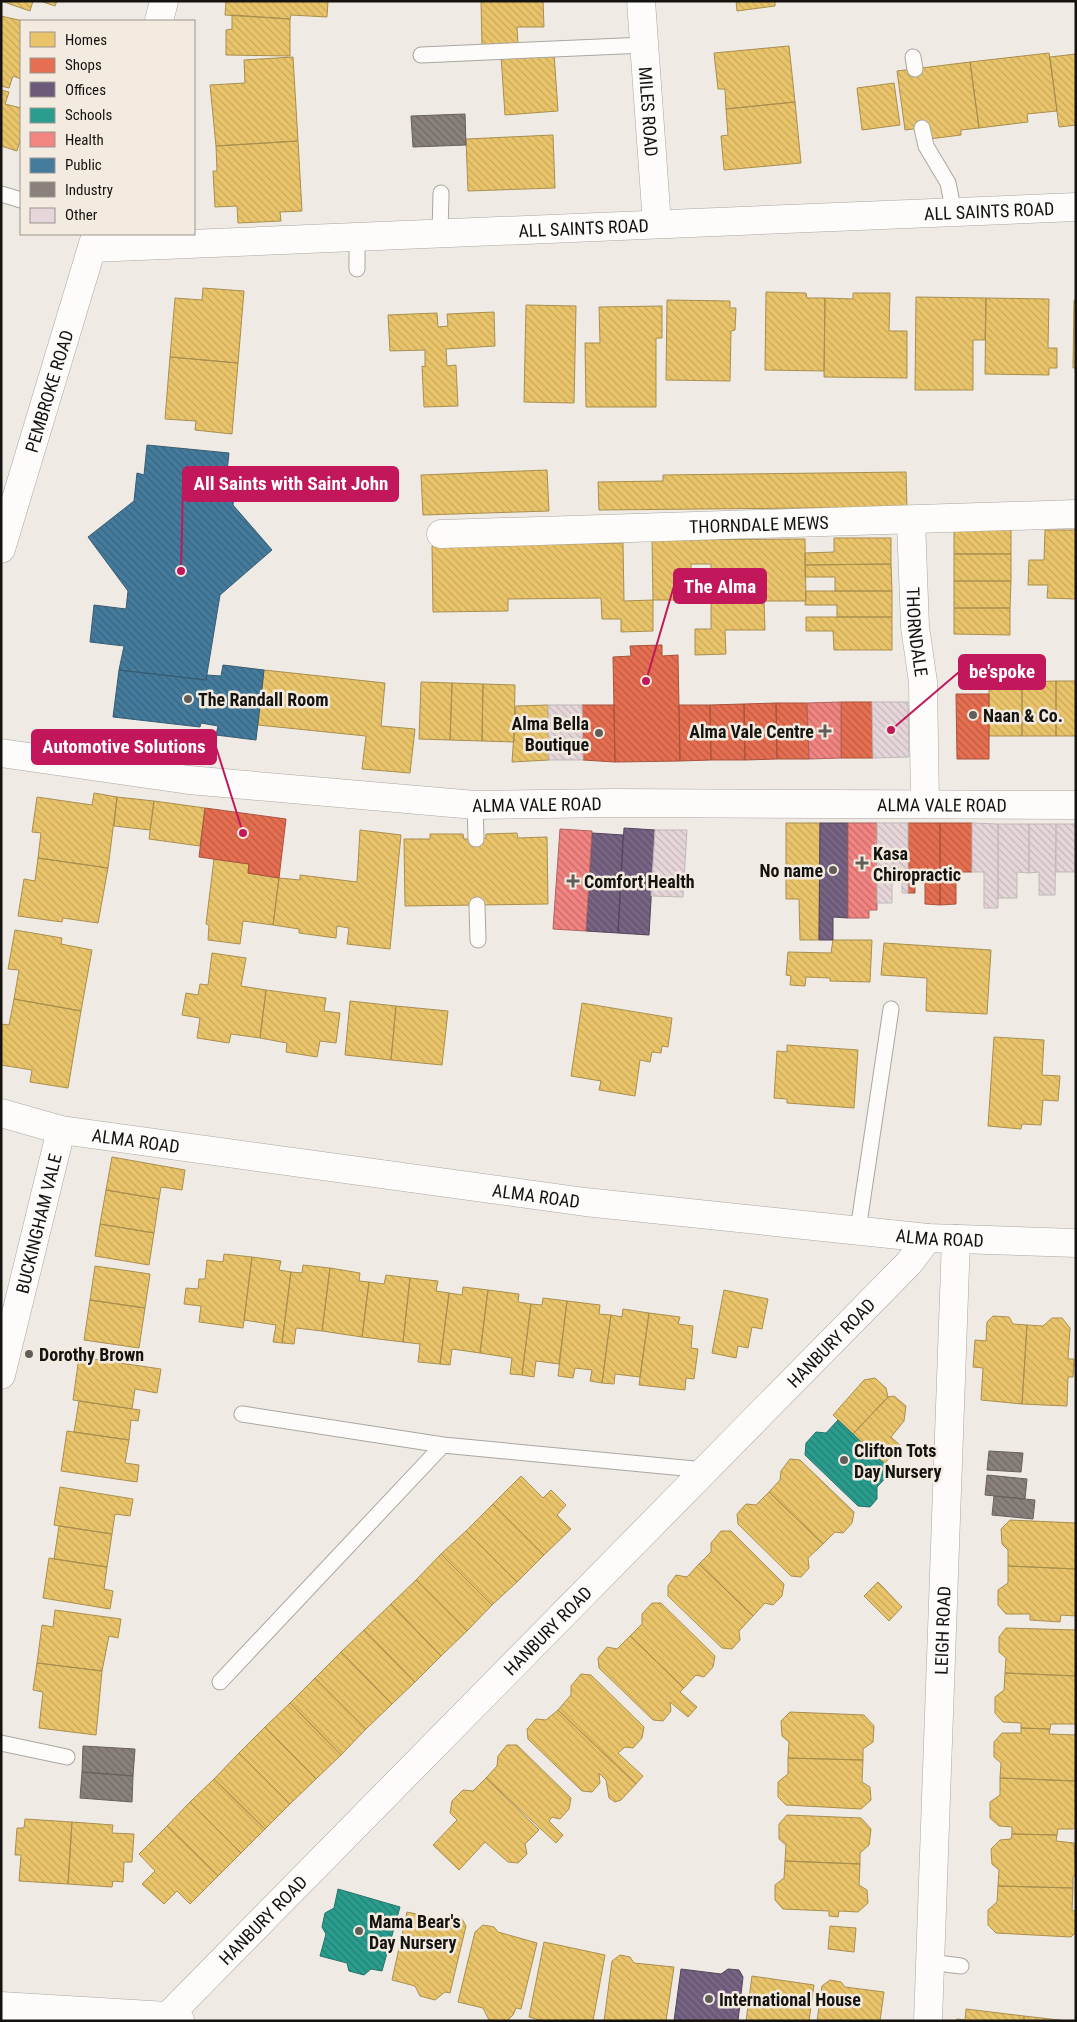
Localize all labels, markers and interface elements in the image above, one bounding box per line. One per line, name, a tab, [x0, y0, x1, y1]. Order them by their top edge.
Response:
legend	[20, 20, 195, 235]
text: Homes	[65, 31, 107, 49]
text: Shops	[65, 56, 102, 74]
street label: MILES ROAD	[635, 66, 663, 157]
text: Offices	[65, 81, 106, 99]
text: Schools	[65, 106, 112, 124]
text: Health	[65, 131, 104, 149]
text: Public	[65, 156, 102, 174]
text: Industry	[65, 181, 113, 199]
street label: ALL SAINTS ROAD	[924, 197, 1055, 224]
text: Other	[65, 206, 98, 224]
street label: ALL SAINTS ROAD	[518, 214, 649, 241]
street label: PEMBROKE ROAD	[20, 327, 77, 455]
callout: All Saints with Saint John	[183, 467, 398, 501]
text: All Saints with Saint John	[194, 472, 388, 495]
street label: THORNDALE MEWS	[689, 511, 829, 537]
callout: The Alma	[674, 569, 766, 603]
text: The Alma	[684, 575, 756, 598]
street label: THORNDALE	[903, 587, 933, 678]
callout: be'spoke	[959, 655, 1045, 689]
text: be'spoke	[969, 660, 1035, 683]
place label: The Randall Room	[198, 689, 329, 710]
marker: The Randall Room	[182, 693, 194, 705]
place label: Naan & Co.	[983, 705, 1063, 726]
marker: Naan & Co.	[967, 709, 979, 721]
place label: Alma Bella Boutique	[511, 713, 589, 755]
place label: Alma Vale Centre	[689, 721, 814, 742]
marker: Alma Vale Centre	[818, 724, 832, 738]
marker: Alma Bella Boutique	[593, 727, 605, 739]
callout: Automotive Solutions	[32, 730, 216, 764]
text: Automotive Solutions	[42, 735, 206, 758]
street label: ALMA VALE ROAD	[472, 793, 602, 816]
street label: ALMA VALE ROAD	[877, 794, 1007, 815]
place label: Kasa Chiropractic	[873, 843, 961, 885]
marker: Kasa Chiropractic	[855, 856, 869, 870]
place label: No name	[760, 860, 823, 881]
marker: No name	[827, 864, 839, 876]
place label: Comfort Health	[584, 871, 695, 892]
marker: Comfort Health	[566, 874, 580, 888]
street label: ALMA ROAD	[91, 1124, 181, 1157]
street label: BUCKINGHAM VALE	[11, 1151, 65, 1295]
street label: ALMA ROAD	[491, 1179, 581, 1212]
street label: ALMA ROAD	[895, 1224, 984, 1250]
street label: HANBURY ROAD	[782, 1294, 879, 1391]
place label: Dorothy Brown	[39, 1344, 144, 1365]
marker: Dorothy Brown	[23, 1348, 35, 1360]
place label: Clifton Tots Day Nursery	[854, 1440, 941, 1482]
marker: Clifton Tots Day Nursery	[838, 1454, 850, 1466]
street label: HANBURY ROAD	[499, 1582, 596, 1679]
street label: LEIGH ROAD	[930, 1585, 954, 1675]
street label: HANBURY ROAD	[214, 1871, 311, 1969]
place label: Mama Bear's Day Nursery	[369, 1911, 461, 1953]
marker: Mama Bear's Day Nursery	[353, 1925, 365, 1937]
place label: International House	[719, 1989, 861, 2010]
marker: International House	[703, 1993, 715, 2005]

